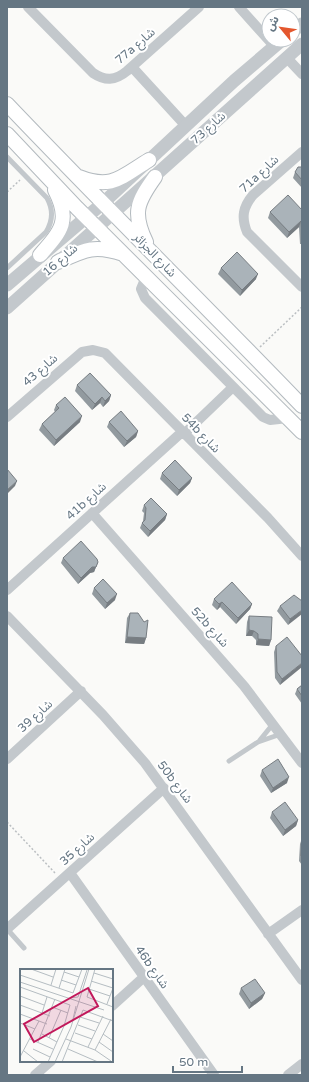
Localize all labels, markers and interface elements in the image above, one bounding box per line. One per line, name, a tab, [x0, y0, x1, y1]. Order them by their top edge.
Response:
north arrow	[261, 8, 301, 48]
text: ش	[263, 14, 282, 33]
street label: 77a شارع	[112, 25, 159, 69]
street label: شارع 73	[188, 109, 229, 149]
street label: 71a شارع	[237, 152, 283, 197]
street label: شارع الجزائر	[129, 229, 179, 281]
street label: شارع 16	[40, 241, 82, 280]
street label: شارع 43	[20, 351, 62, 390]
street label: 54b شارع	[177, 410, 223, 457]
street label: 41b شارع	[63, 479, 110, 524]
street label: 52b شارع	[187, 604, 232, 651]
street label: شارع 39	[15, 697, 56, 737]
street label: 50b شارع	[153, 758, 195, 807]
street label: شارع 35	[57, 830, 98, 870]
street label: 46b شارع	[131, 943, 172, 992]
inset map	[20, 969, 113, 1062]
scale bar	[173, 1048, 242, 1074]
text: 50 m	[179, 1055, 208, 1069]

